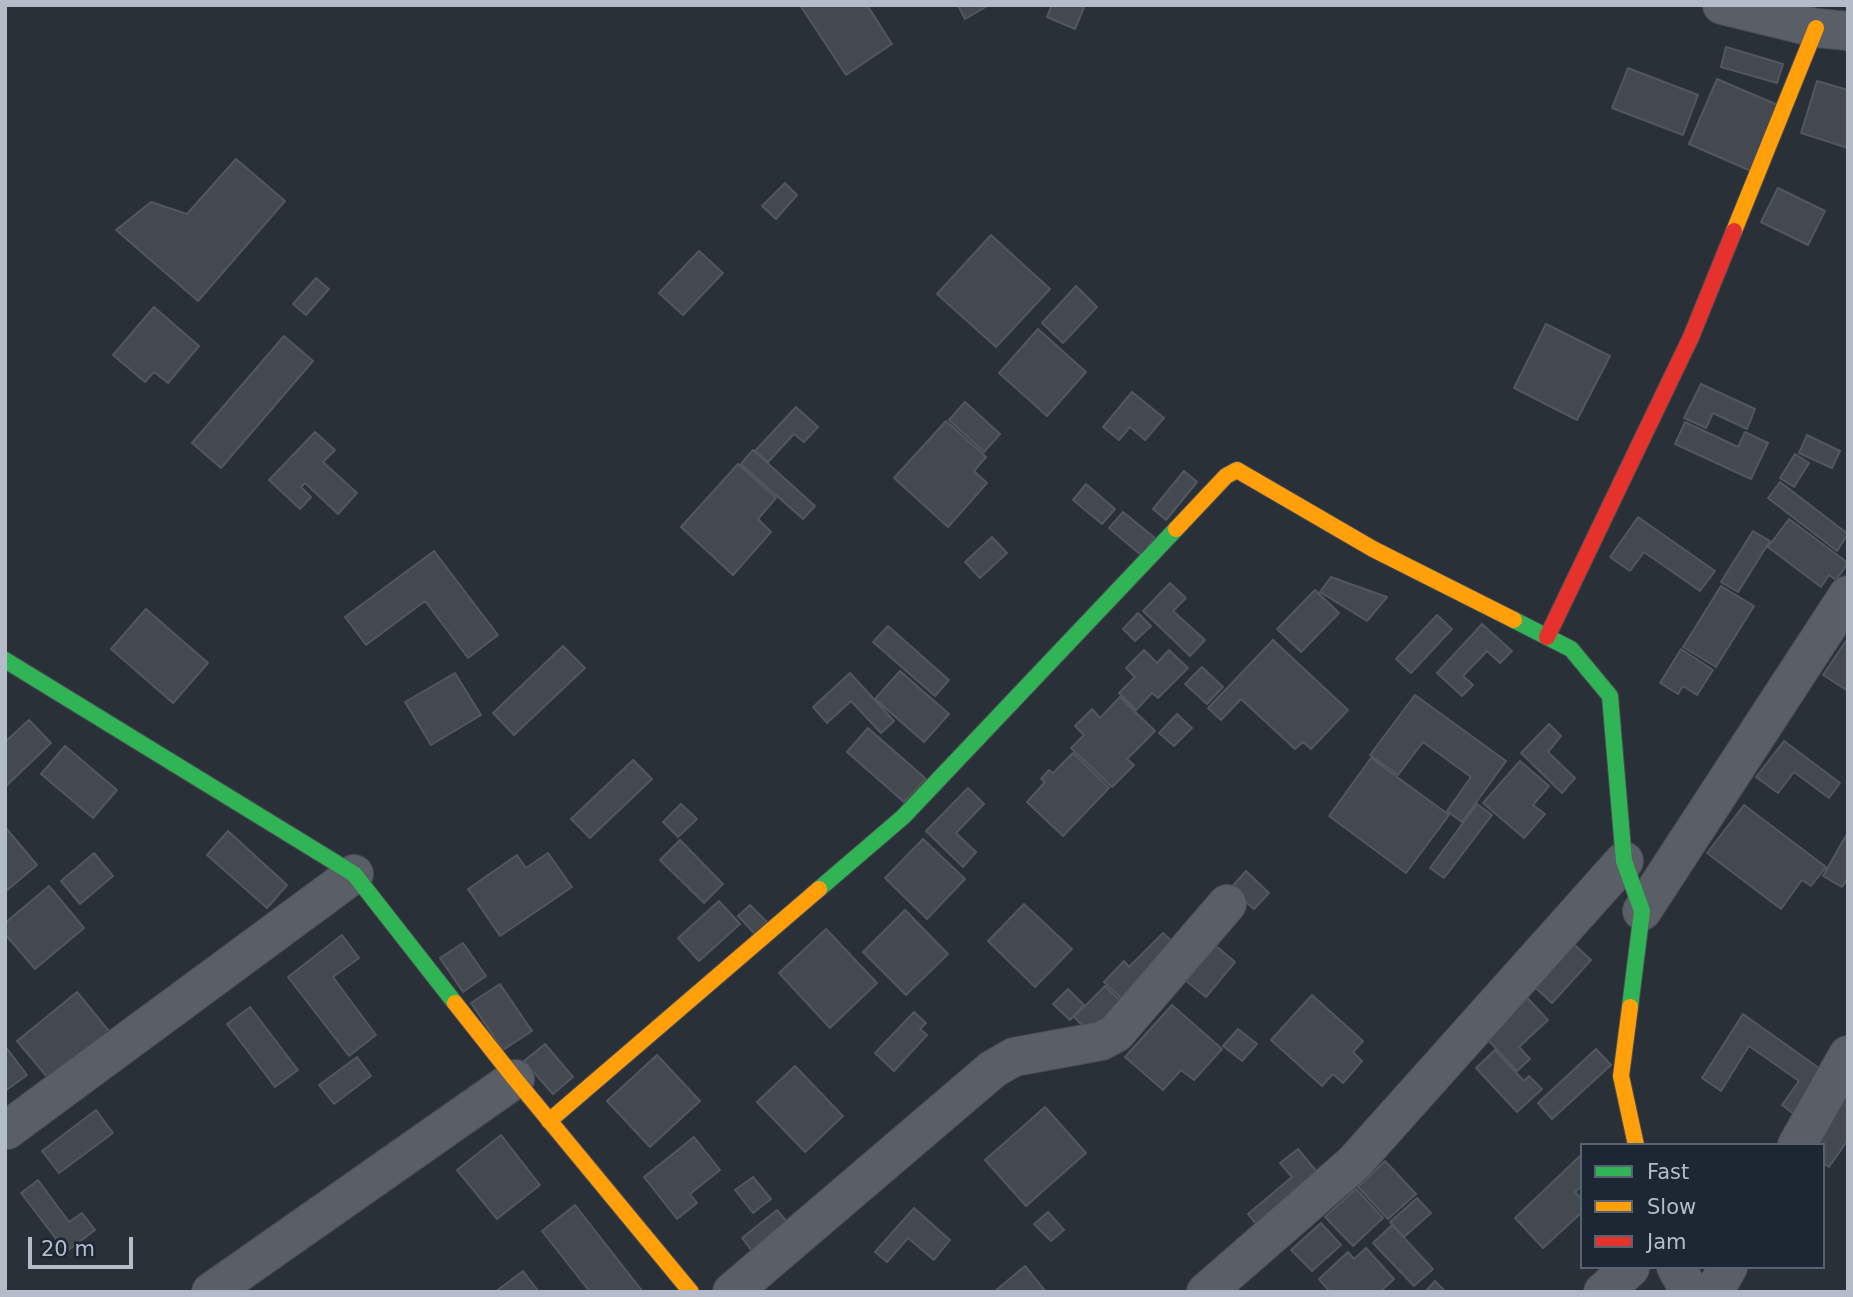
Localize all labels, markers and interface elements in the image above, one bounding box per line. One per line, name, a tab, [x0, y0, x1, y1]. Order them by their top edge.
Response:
legend	[1580, 1143, 1825, 1269]
text: Fast	[1647, 1160, 1689, 1184]
text: Slow	[1647, 1195, 1696, 1219]
scale bar	[32, 1224, 136, 1268]
text: Jam	[1647, 1230, 1687, 1254]
text: 20 m	[41, 1237, 95, 1261]

